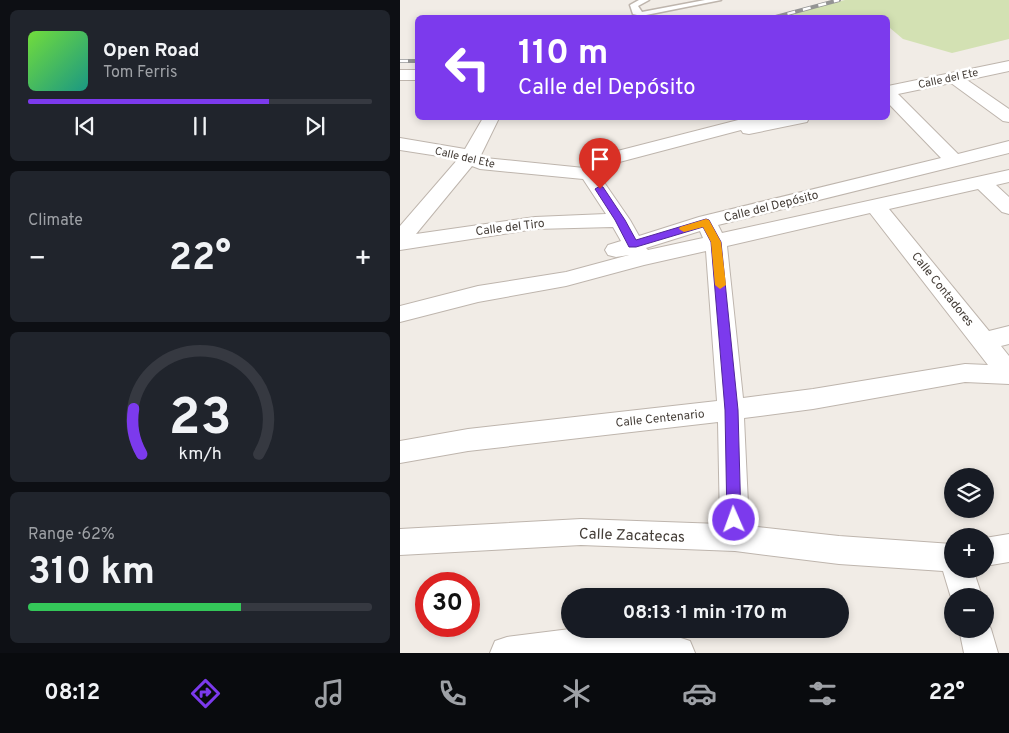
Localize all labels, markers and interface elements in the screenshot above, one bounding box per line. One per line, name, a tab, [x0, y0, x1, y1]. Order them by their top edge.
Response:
text: 110 m	[518, 32, 608, 76]
icon: left	[435, 35, 500, 100]
text: Open Road	[103, 39, 199, 63]
text: Tom Ferris	[103, 63, 177, 83]
street label: Calle del Ete	[917, 66, 980, 92]
text: Calle del Depósito	[518, 75, 696, 102]
icon: previous	[71, 112, 99, 140]
icon: pause	[186, 112, 214, 140]
icon: next	[301, 112, 329, 140]
pin	[579, 138, 621, 189]
street label: Calle del Ete	[433, 144, 496, 172]
icon: arrive	[586, 145, 614, 173]
street label: Calle del Depósito	[722, 187, 820, 226]
text: Climate	[28, 211, 83, 231]
street label: Calle del Tiro	[475, 216, 546, 240]
text: 22°	[169, 235, 231, 284]
text: −	[28, 242, 46, 278]
text: +	[354, 242, 372, 278]
street label: Calle Contadores	[907, 249, 977, 330]
text: 23	[169, 387, 231, 453]
street label: Calle Centenario	[615, 406, 706, 432]
text: km/h	[178, 443, 222, 466]
map controls	[944, 468, 994, 638]
button: layers	[944, 468, 994, 518]
position arrow	[707, 493, 759, 545]
text: Range · 62%	[28, 525, 115, 545]
street label: Calle Zacatecas	[579, 525, 685, 548]
button: +	[944, 528, 994, 578]
text: 310 km	[28, 549, 155, 598]
speed limit sign: 30	[415, 572, 480, 637]
button: −	[944, 588, 994, 638]
text: 08:13 · 1 min · 170 m	[623, 601, 787, 625]
icon: directions	[188, 676, 223, 711]
icon: music	[312, 676, 347, 711]
icon: phone	[435, 676, 470, 711]
icon: climate	[559, 676, 594, 711]
icon: car	[682, 676, 717, 711]
icon: filters	[805, 676, 840, 711]
text: 08:12	[44, 680, 100, 707]
text: 22°	[929, 680, 965, 707]

